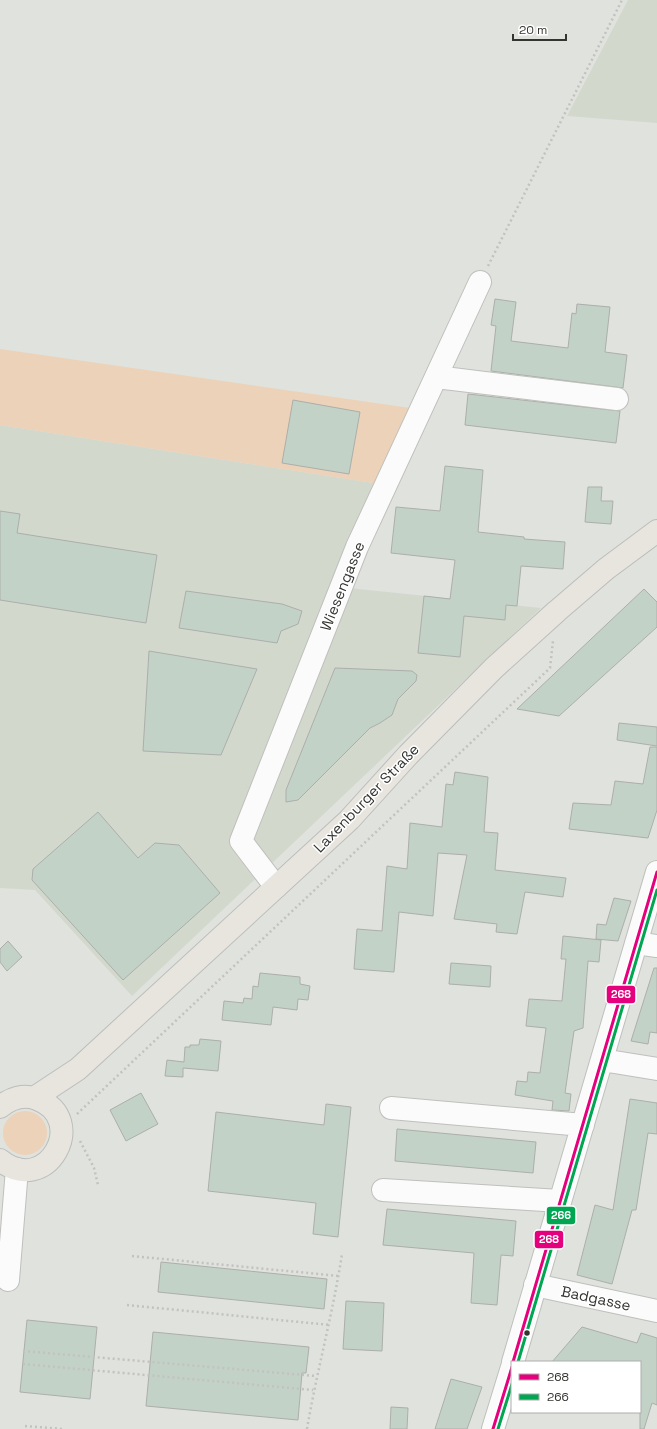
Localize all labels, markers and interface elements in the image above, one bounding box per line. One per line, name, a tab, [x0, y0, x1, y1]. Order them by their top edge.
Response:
scale bar	[513, 16, 566, 42]
text: 20 m	[519, 22, 547, 38]
street label: Wiesengasse	[315, 538, 369, 633]
street label: Laxenburger Straße	[309, 740, 423, 856]
line badge: 268	[606, 985, 636, 1004]
text: 268	[611, 987, 631, 1001]
line badge: 266	[546, 1206, 576, 1225]
text: 266	[551, 1208, 571, 1222]
line badge: 268	[534, 1230, 564, 1249]
text: 268	[539, 1232, 559, 1246]
street label: Badgasse	[559, 1281, 633, 1315]
unlabelled marker	[522, 1328, 532, 1338]
legend	[511, 1361, 641, 1413]
text: 268	[547, 1369, 569, 1385]
text: 266	[547, 1389, 569, 1405]

